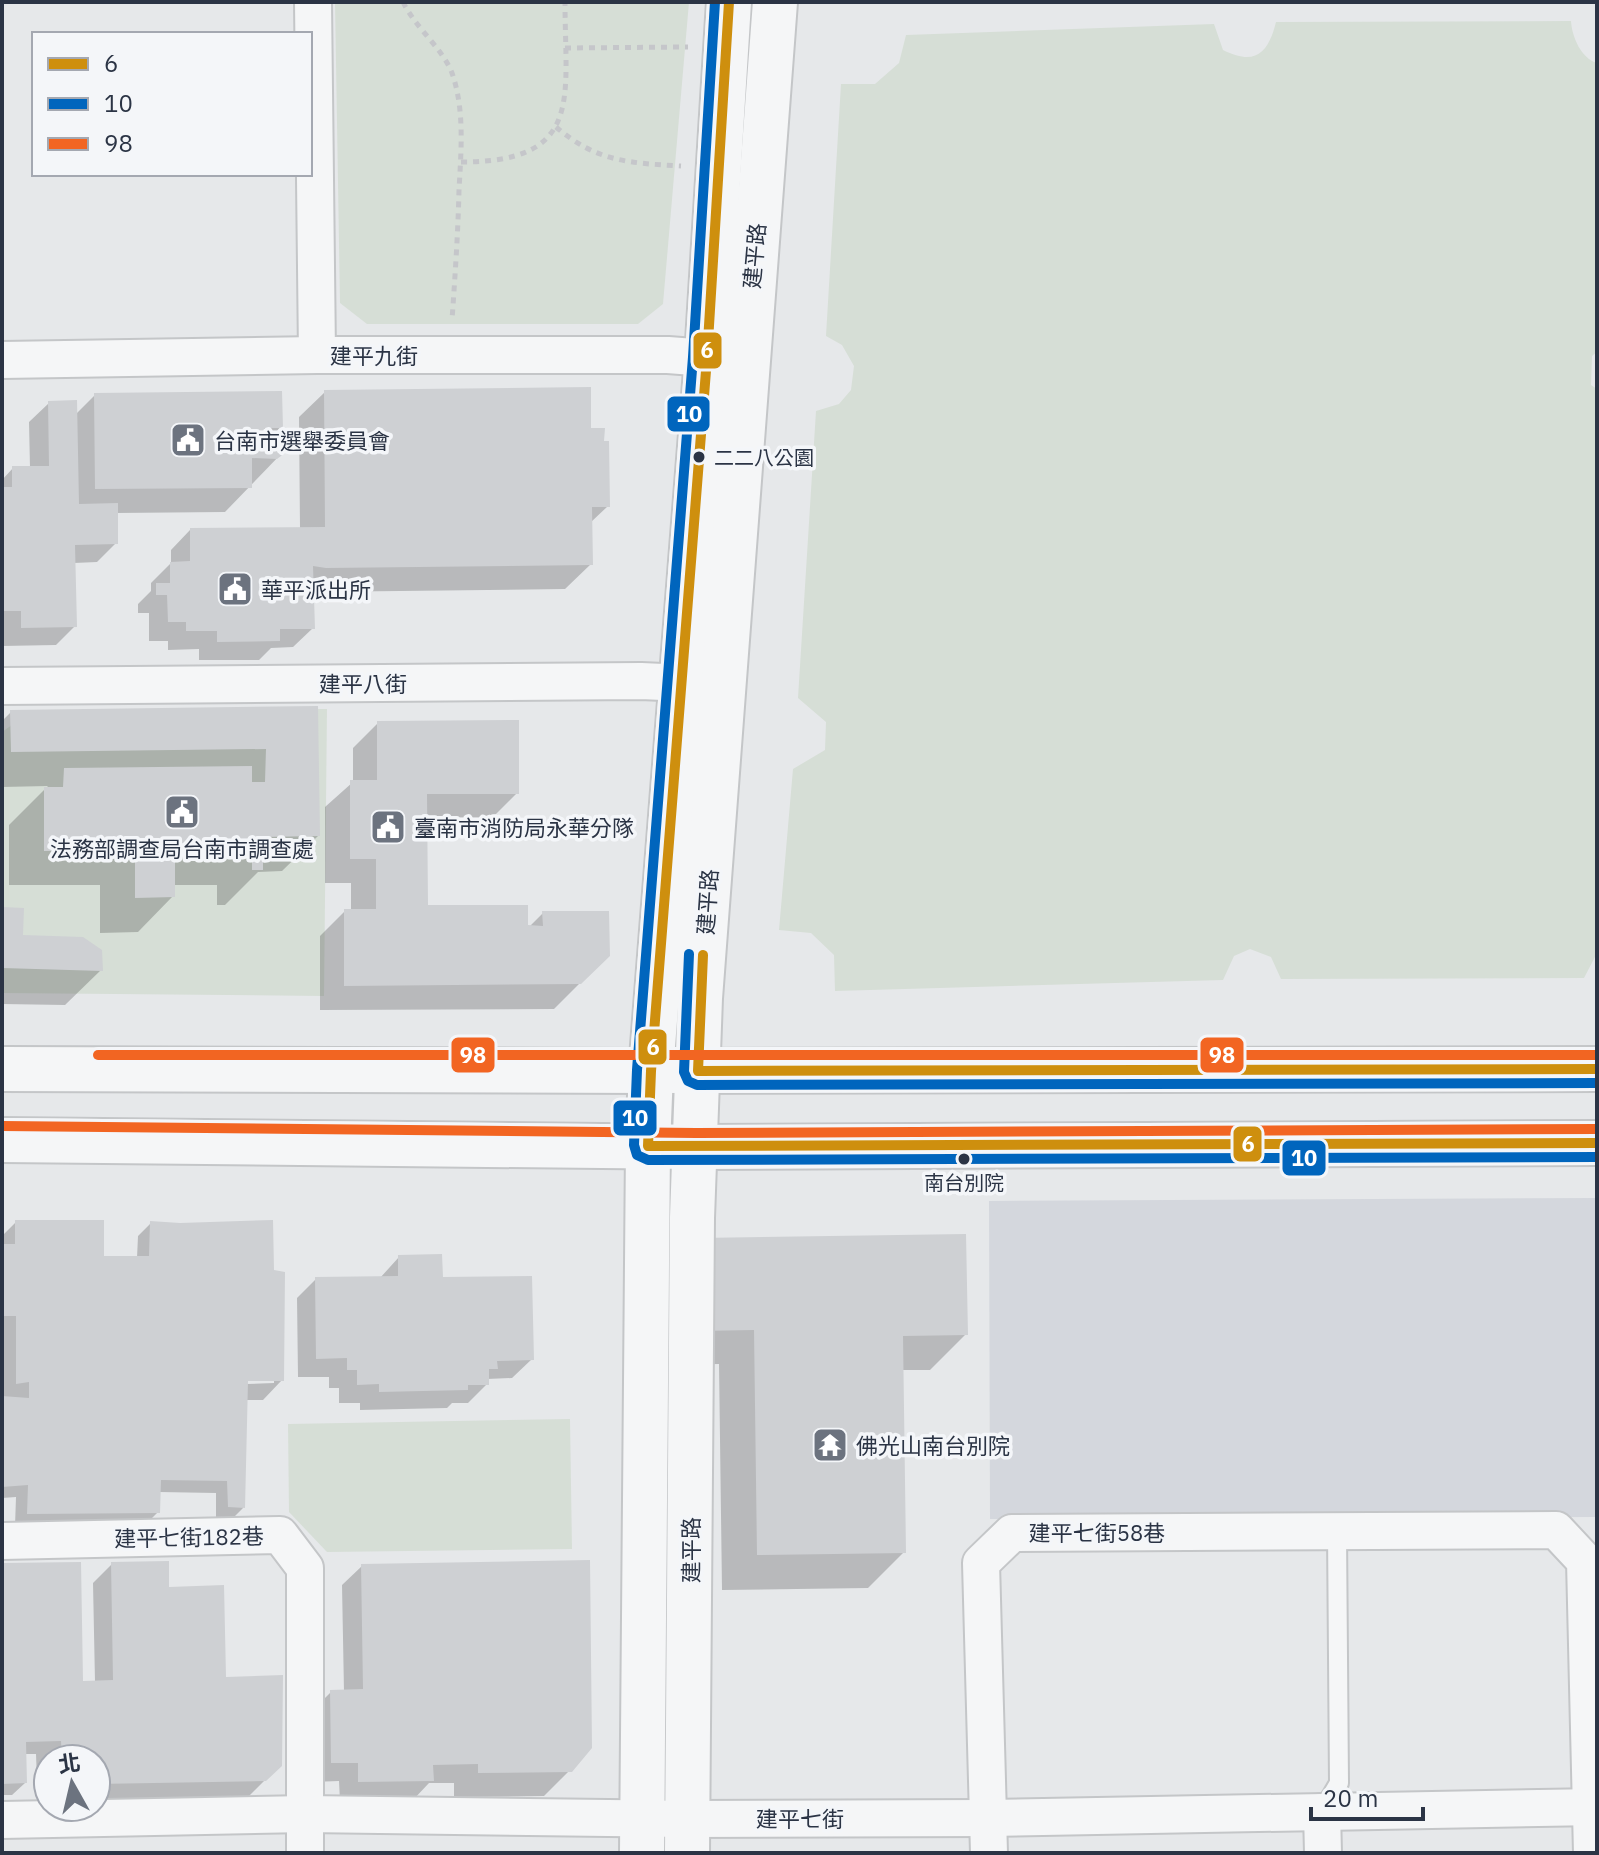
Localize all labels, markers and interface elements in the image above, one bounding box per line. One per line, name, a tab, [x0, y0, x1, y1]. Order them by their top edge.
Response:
legend	[32, 32, 312, 176]
text: 6	[104, 47, 118, 79]
text: 10	[104, 87, 133, 119]
text: 98	[104, 127, 133, 159]
street label: 建平路	[737, 222, 771, 290]
line badge: 6	[692, 331, 723, 370]
text: 6	[700, 335, 714, 364]
street label: 建平九街	[330, 341, 418, 370]
line badge: 10	[666, 395, 711, 433]
text: 10	[676, 399, 702, 428]
public building icon: 台南市選舉委員會	[169, 421, 207, 459]
place label: 台南市選舉委員會	[214, 426, 390, 455]
place label: 二二八公園	[714, 444, 814, 471]
marker: 二二八公園	[691, 449, 707, 465]
public building icon: 華平派出所	[216, 570, 254, 608]
place label: 華平派出所	[261, 575, 371, 604]
street label: 建平八街	[319, 669, 407, 698]
public building icon: 法務部調查局台南市調查處	[163, 793, 201, 831]
public building icon: 臺南市消防局永華分隊	[369, 808, 407, 846]
place label: 臺南市消防局永華分隊	[414, 813, 634, 842]
place label: 法務部調查局台南市調查處	[50, 834, 314, 863]
street label: 建平路	[690, 868, 724, 936]
line badge: 6	[637, 1028, 668, 1066]
text: 6	[646, 1032, 660, 1061]
line badge: 98	[450, 1036, 496, 1074]
line badge: 98	[1199, 1036, 1245, 1074]
text: 98	[460, 1040, 486, 1069]
text: 98	[1209, 1040, 1235, 1069]
line badge: 10	[612, 1099, 658, 1137]
text: 10	[622, 1103, 648, 1132]
line badge: 6	[1232, 1125, 1263, 1163]
text: 6	[1241, 1129, 1255, 1158]
line badge: 10	[1281, 1139, 1327, 1177]
text: 10	[1291, 1143, 1317, 1172]
marker: 南台別院	[956, 1151, 972, 1167]
place label: 南台別院	[924, 1169, 1004, 1196]
temple icon: 佛光山南台別院	[811, 1426, 849, 1464]
place label: 佛光山南台別院	[856, 1431, 1010, 1460]
street label: 建平路	[676, 1517, 705, 1583]
street label: 建平七街58巷	[1029, 1518, 1165, 1547]
street label: 建平七街182巷	[114, 1521, 264, 1553]
north arrow	[32, 1743, 112, 1823]
text: 北	[56, 1747, 82, 1779]
scale bar	[1311, 1771, 1423, 1821]
text: 20 m	[1323, 1782, 1378, 1814]
street label: 建平七街	[756, 1804, 844, 1833]

